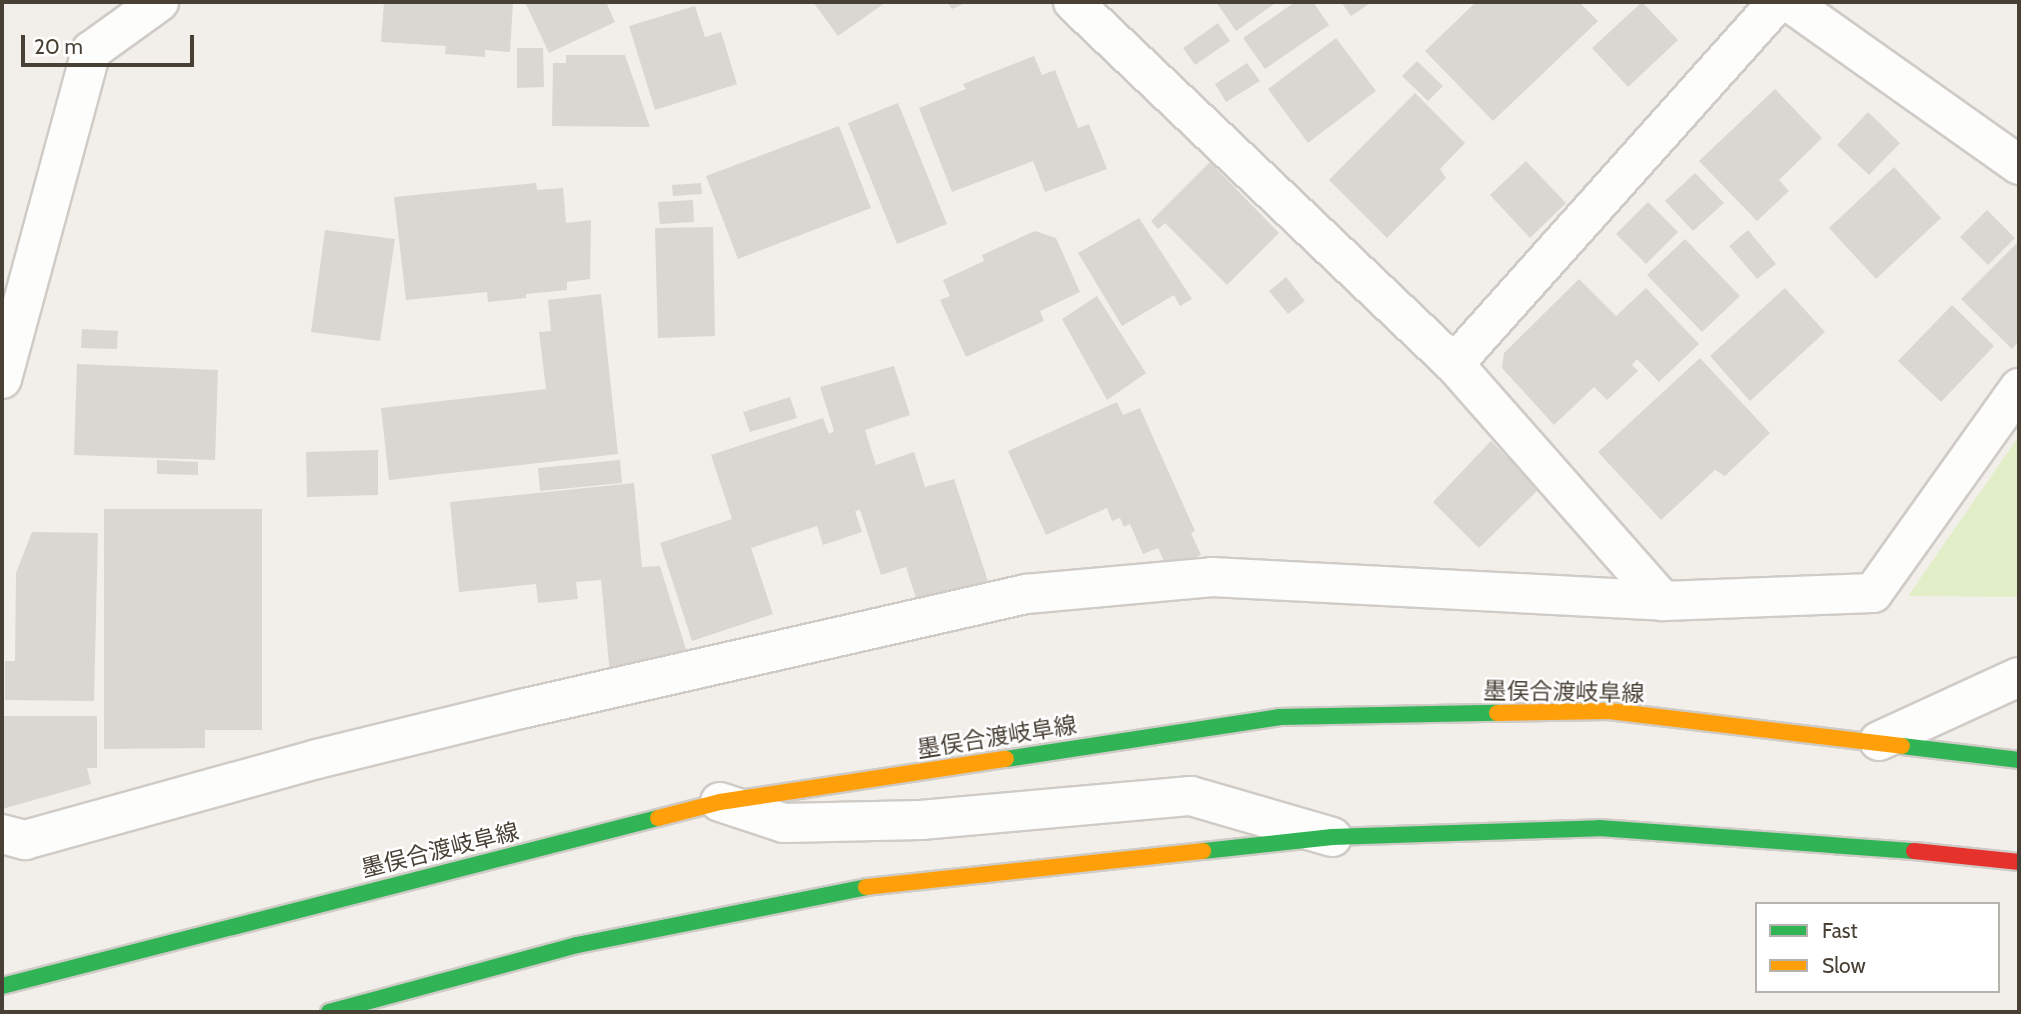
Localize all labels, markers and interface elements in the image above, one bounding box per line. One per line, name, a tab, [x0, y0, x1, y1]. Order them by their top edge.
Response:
scale bar	[24, 21, 198, 65]
text: 20 m	[34, 34, 83, 59]
street label: 墨俣合渡岐阜線	[1483, 677, 1645, 707]
street label: 墨俣合渡岐阜線	[915, 711, 1079, 763]
street label: 墨俣合渡岐阜線	[359, 817, 521, 883]
legend	[1755, 902, 2000, 993]
text: Fast	[1822, 918, 1858, 943]
text: Slow	[1822, 953, 1866, 978]

